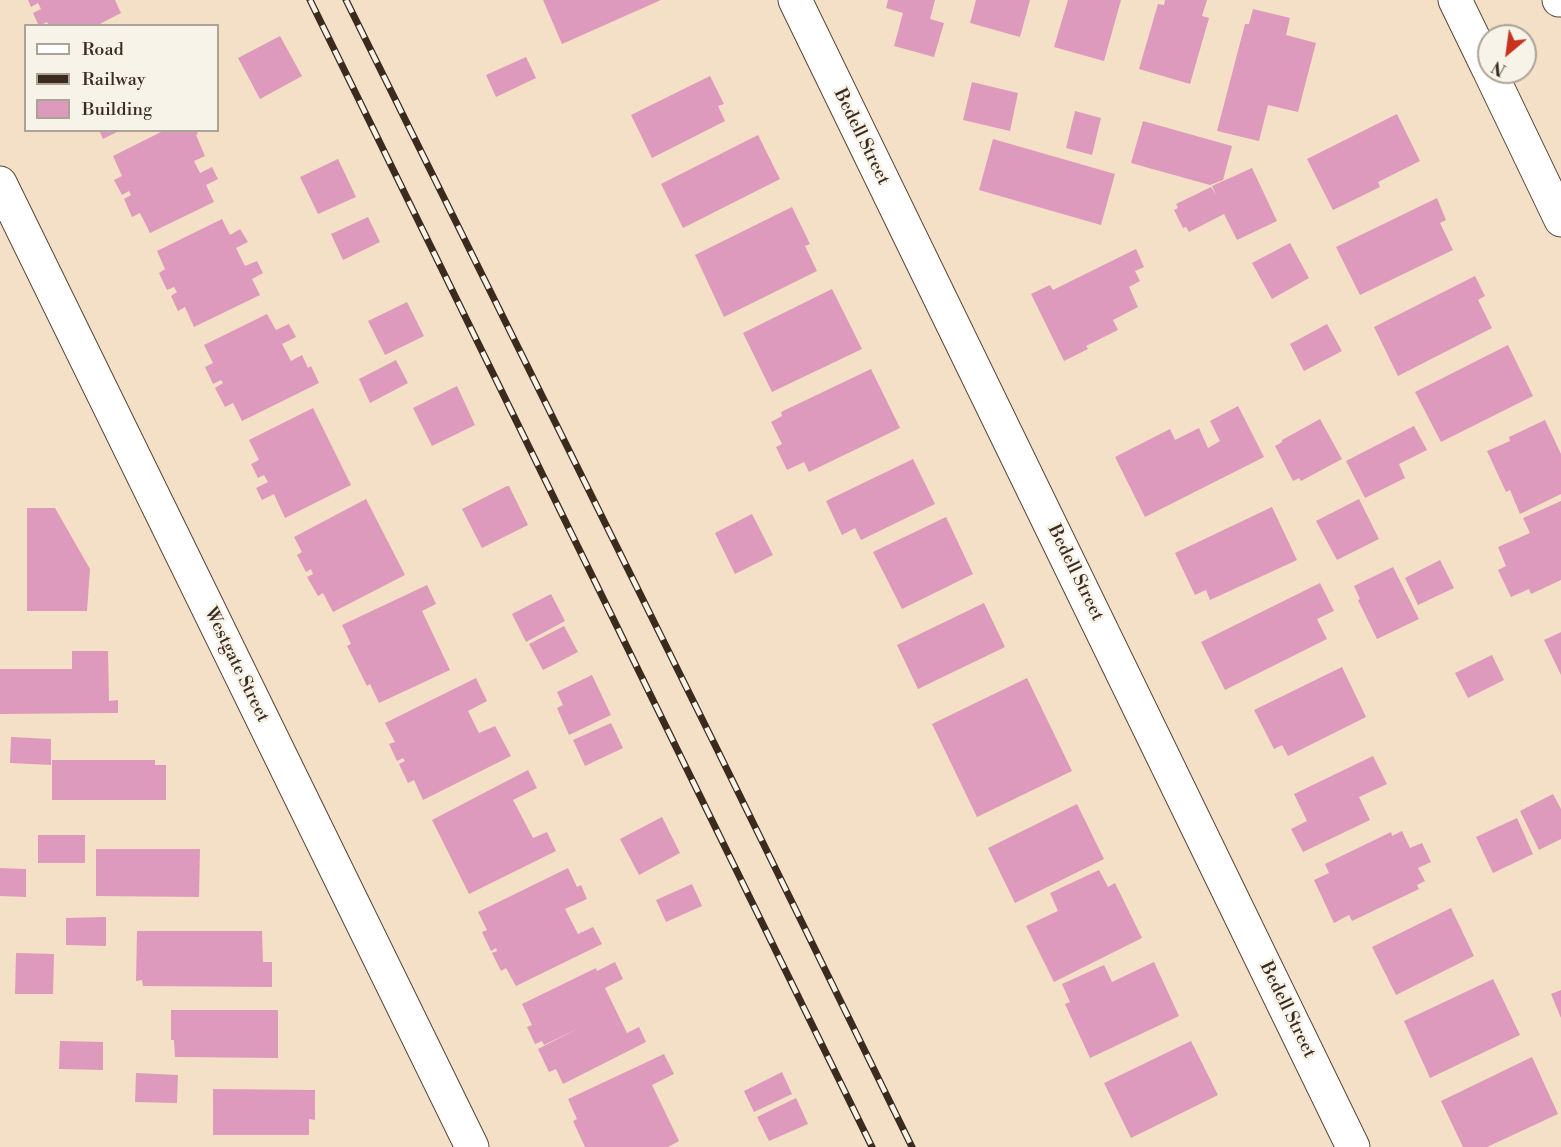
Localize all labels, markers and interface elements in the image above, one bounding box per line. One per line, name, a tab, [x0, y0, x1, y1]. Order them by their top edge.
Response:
legend	[24, 24, 219, 132]
north arrow	[1477, 24, 1537, 84]
text: Road	[82, 38, 124, 61]
text: N	[1489, 56, 1510, 80]
text: Railway	[82, 68, 145, 91]
street label: Bedell Street	[828, 85, 894, 189]
text: Building	[82, 98, 152, 121]
street label: Bedell Street	[1042, 521, 1108, 625]
street label: Westgate Street	[199, 604, 273, 726]
street label: Bedell Street	[1254, 958, 1320, 1062]

